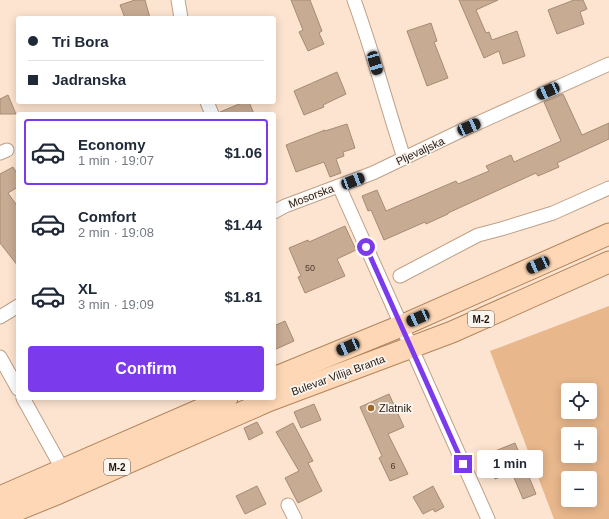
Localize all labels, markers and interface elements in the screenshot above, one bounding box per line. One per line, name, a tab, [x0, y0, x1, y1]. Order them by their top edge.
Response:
text: Tri Bora	[52, 33, 109, 50]
car	[366, 50, 384, 76]
text: Jadranska	[52, 71, 126, 88]
car	[535, 81, 561, 101]
car	[456, 117, 482, 137]
icon: car	[30, 134, 66, 170]
street label: Pljevaljska	[394, 134, 447, 167]
text: Economy	[78, 136, 146, 153]
text: $1.06	[224, 144, 262, 161]
text: 1 min · 19:07	[78, 153, 154, 168]
car	[340, 171, 366, 191]
street label: Mosorska	[287, 182, 336, 210]
icon: car	[30, 206, 66, 242]
text: Comfort	[78, 208, 136, 225]
text: $1.44	[224, 216, 262, 233]
text: 2 min · 19:08	[78, 225, 154, 240]
route start	[357, 238, 375, 256]
car	[525, 255, 551, 275]
house number: 50	[305, 263, 315, 273]
icon: car	[30, 278, 66, 314]
text: XL	[78, 280, 97, 297]
text: $1.81	[224, 288, 262, 305]
text: 3 min · 19:09	[78, 297, 154, 312]
car	[405, 308, 431, 328]
road number: M-2	[468, 311, 494, 327]
car	[335, 337, 361, 357]
button: Confirm	[28, 346, 264, 392]
street label: Bulevar Vilija Branta	[289, 352, 387, 398]
map controls	[561, 383, 597, 507]
button: locate	[561, 383, 597, 419]
place label: Zlatnik	[379, 402, 412, 414]
marker: Zlatnik	[366, 403, 376, 413]
button: +	[561, 427, 597, 463]
callout: 1 min	[477, 450, 543, 478]
route end	[454, 455, 472, 473]
text: 1 min	[493, 456, 527, 471]
road number: M-2	[104, 459, 130, 475]
house number: 6	[390, 461, 396, 471]
button: −	[561, 471, 597, 507]

